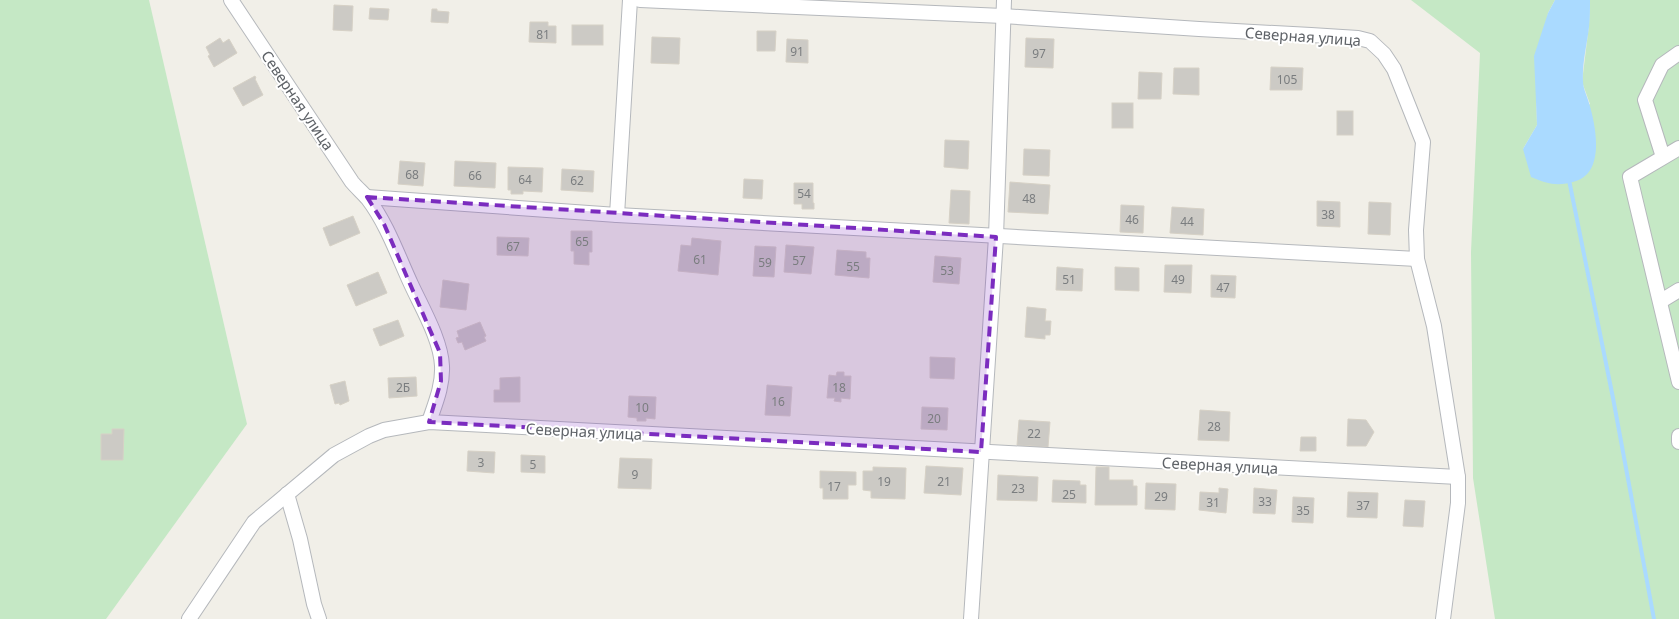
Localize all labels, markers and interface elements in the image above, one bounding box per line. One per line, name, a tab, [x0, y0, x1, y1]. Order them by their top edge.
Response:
street label: Северная улица	[1244, 22, 1362, 50]
house number: 81	[536, 26, 550, 43]
house number: 91	[790, 43, 804, 60]
house number: 97	[1032, 45, 1046, 62]
street label: Северная улица	[257, 46, 339, 154]
house number: 105	[1277, 71, 1297, 88]
house number: 68	[405, 166, 419, 183]
house number: 66	[468, 167, 482, 184]
house number: 64	[518, 171, 532, 188]
house number: 62	[570, 172, 584, 189]
house number: 54	[797, 185, 811, 202]
house number: 48	[1022, 190, 1036, 207]
house number: 38	[1321, 206, 1335, 223]
house number: 46	[1125, 211, 1139, 228]
house number: 44	[1180, 213, 1194, 230]
house number: 65	[575, 233, 589, 250]
house number: 67	[506, 238, 520, 255]
house number: 61	[693, 251, 707, 268]
house number: 57	[792, 252, 806, 269]
house number: 59	[758, 254, 772, 271]
house number: 55	[846, 258, 860, 275]
house number: 53	[940, 262, 954, 279]
house number: 51	[1062, 271, 1076, 288]
house number: 49	[1171, 271, 1185, 288]
house number: 47	[1216, 279, 1230, 296]
house number: 2Б	[396, 379, 410, 396]
house number: 18	[832, 379, 846, 396]
house number: 16	[771, 393, 785, 410]
house number: 10	[635, 399, 649, 416]
house number: 20	[927, 410, 941, 427]
street label: Северная улица	[525, 418, 643, 444]
house number: 28	[1207, 418, 1221, 435]
house number: 22	[1027, 425, 1041, 442]
street label: Северная улица	[1161, 452, 1279, 478]
house number: 3	[478, 454, 485, 471]
house number: 5	[530, 456, 537, 473]
house number: 9	[632, 466, 639, 483]
house number: 19	[877, 473, 891, 490]
house number: 21	[937, 473, 951, 490]
house number: 17	[827, 478, 841, 495]
house number: 23	[1011, 480, 1025, 497]
house number: 25	[1062, 486, 1076, 503]
house number: 29	[1154, 488, 1168, 505]
house number: 33	[1258, 493, 1272, 510]
house number: 31	[1206, 494, 1220, 511]
house number: 37	[1356, 497, 1370, 514]
house number: 35	[1296, 502, 1310, 519]

